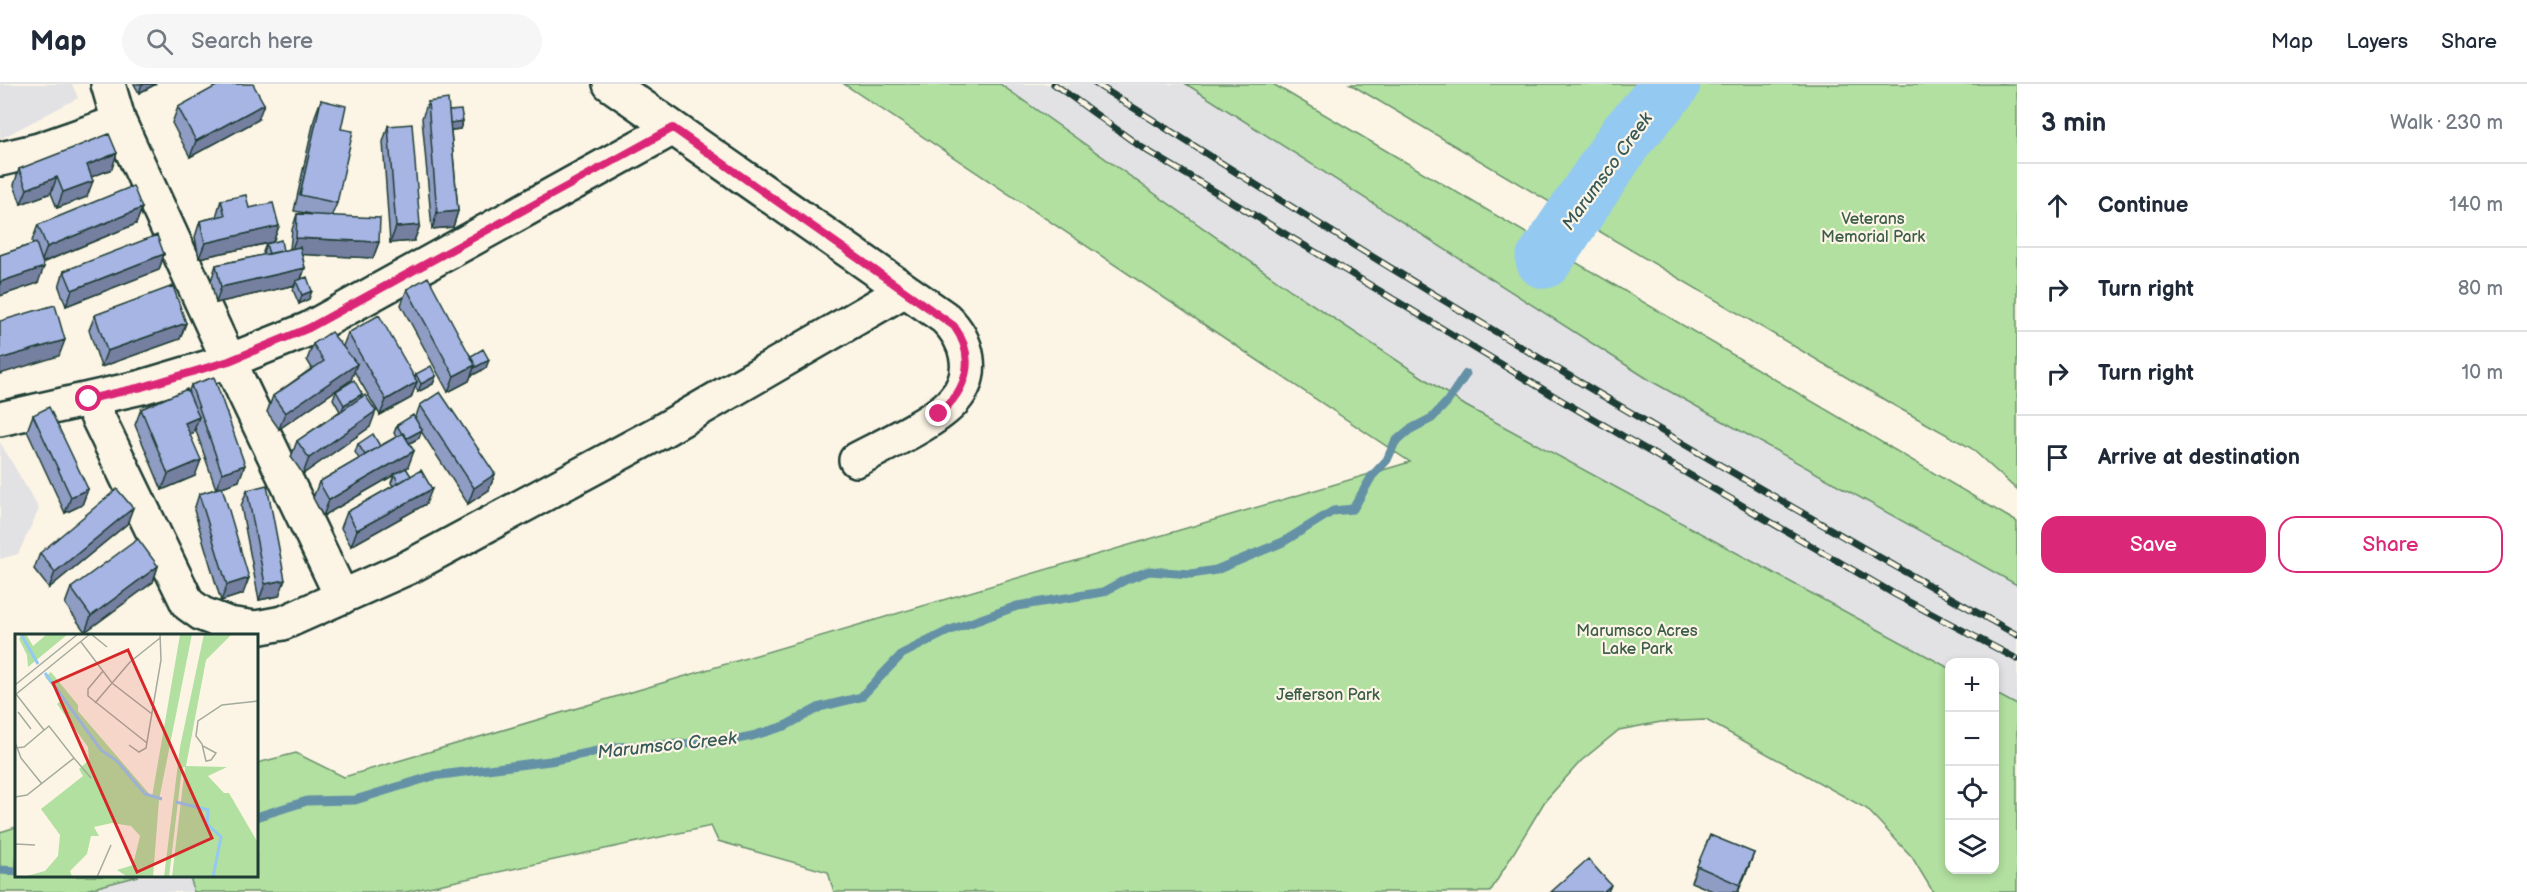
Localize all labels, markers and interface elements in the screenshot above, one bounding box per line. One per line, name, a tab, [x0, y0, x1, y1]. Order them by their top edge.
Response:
search box	[122, 14, 542, 68]
text: Map	[30, 25, 86, 58]
icon: search	[143, 25, 176, 58]
text: Search here	[191, 28, 313, 55]
text: Map	[2271, 29, 2313, 54]
text: Layers	[2346, 29, 2408, 54]
text: Share	[2441, 29, 2497, 54]
water label: Marumsco Creek	[1558, 108, 1658, 234]
text: 3 min	[2041, 108, 2106, 139]
text: Walk · 230 m	[2390, 111, 2503, 135]
icon: ahead	[2041, 189, 2074, 222]
text: Continue	[2098, 192, 2188, 219]
text: 140 m	[2449, 193, 2503, 217]
park label: Veterans Memorial Park	[1821, 210, 1925, 247]
icon: right	[2041, 273, 2074, 306]
text: Turn right	[2098, 276, 2194, 303]
text: 80 m	[2458, 277, 2503, 301]
icon: right	[2041, 357, 2074, 390]
text: Turn right	[2098, 360, 2194, 387]
text: 10 m	[2462, 361, 2503, 385]
route start	[75, 385, 101, 411]
route end	[925, 400, 951, 426]
icon: arrive	[2041, 441, 2074, 474]
text: Arrive at destination	[2098, 444, 2300, 471]
button: Save	[2041, 516, 2266, 573]
button: Share	[2278, 516, 2503, 573]
park label: Marumsco Acres Lake Park	[1576, 622, 1698, 659]
inset map	[15, 634, 258, 877]
map controls	[1945, 658, 1999, 874]
button: +	[1945, 658, 1999, 712]
park label: Jefferson Park	[1276, 686, 1380, 705]
button: −	[1945, 712, 1999, 766]
water label: Marumsco Creek	[596, 728, 739, 763]
button: locate	[1945, 766, 1999, 820]
button: layers	[1945, 820, 1999, 874]

